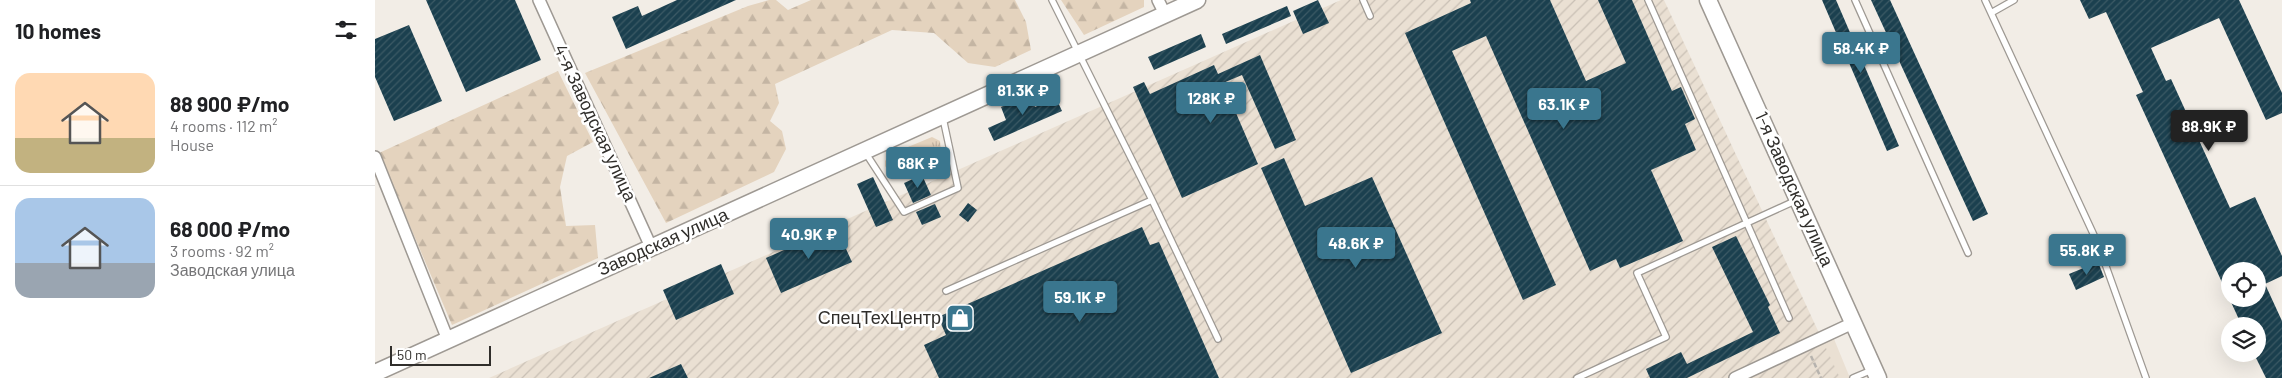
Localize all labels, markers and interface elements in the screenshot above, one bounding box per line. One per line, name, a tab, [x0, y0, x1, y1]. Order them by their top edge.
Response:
icon: filters	[332, 16, 360, 44]
text: 10 homes	[15, 18, 101, 43]
pin: 58.4K ₽	[1815, 32, 1907, 74]
text: 58.4K ₽	[1833, 38, 1889, 57]
street label: 4-я Заводская улица	[550, 41, 642, 206]
pin: 81.3K ₽	[977, 74, 1069, 116]
text: 81.3K ₽	[997, 80, 1049, 99]
pin: 128K ₽	[1170, 82, 1252, 124]
text: 128K ₽	[1187, 88, 1235, 107]
pin: 63.1K ₽	[1518, 88, 1610, 130]
text: 88 900 ₽/mo	[170, 91, 289, 116]
icon: home	[55, 93, 115, 153]
text: 63.1K ₽	[1538, 94, 1590, 113]
street label: 1-я Заводская улица	[1751, 108, 1839, 270]
pin: 88.9K ₽	[2163, 110, 2255, 152]
text: 4 rooms · 112 m²	[170, 116, 277, 135]
text: 88.9K ₽	[2182, 116, 2236, 135]
text: House	[170, 135, 214, 154]
pin: 68K ₽	[883, 146, 953, 189]
text: 68K ₽	[897, 153, 939, 172]
street label: Заводская улица	[594, 202, 732, 280]
text: 68 000 ₽/mo	[170, 216, 290, 241]
icon: home	[55, 218, 115, 278]
pin: 40.9K ₽	[763, 218, 855, 260]
text: 40.9K ₽	[781, 224, 837, 243]
pin: 48.6K ₽	[1310, 226, 1402, 269]
text: 48.6K ₽	[1328, 233, 1384, 252]
pin: 55.8K ₽	[2041, 234, 2133, 276]
text: 55.8K ₽	[2060, 240, 2114, 259]
text: 3 rooms · 92 m²	[170, 241, 274, 260]
text: Заводская улица	[170, 260, 295, 279]
map controls	[2221, 262, 2266, 362]
button: locate	[2221, 262, 2266, 307]
pin: 59.1K ₽	[1034, 280, 1126, 323]
text: 59.1K ₽	[1054, 287, 1106, 306]
shop icon: СпецТехЦентр	[945, 303, 975, 333]
place label: СпецТехЦентр	[818, 306, 941, 328]
button: layers	[2221, 317, 2266, 362]
scale bar	[390, 343, 491, 366]
text: 50 m	[397, 346, 426, 363]

